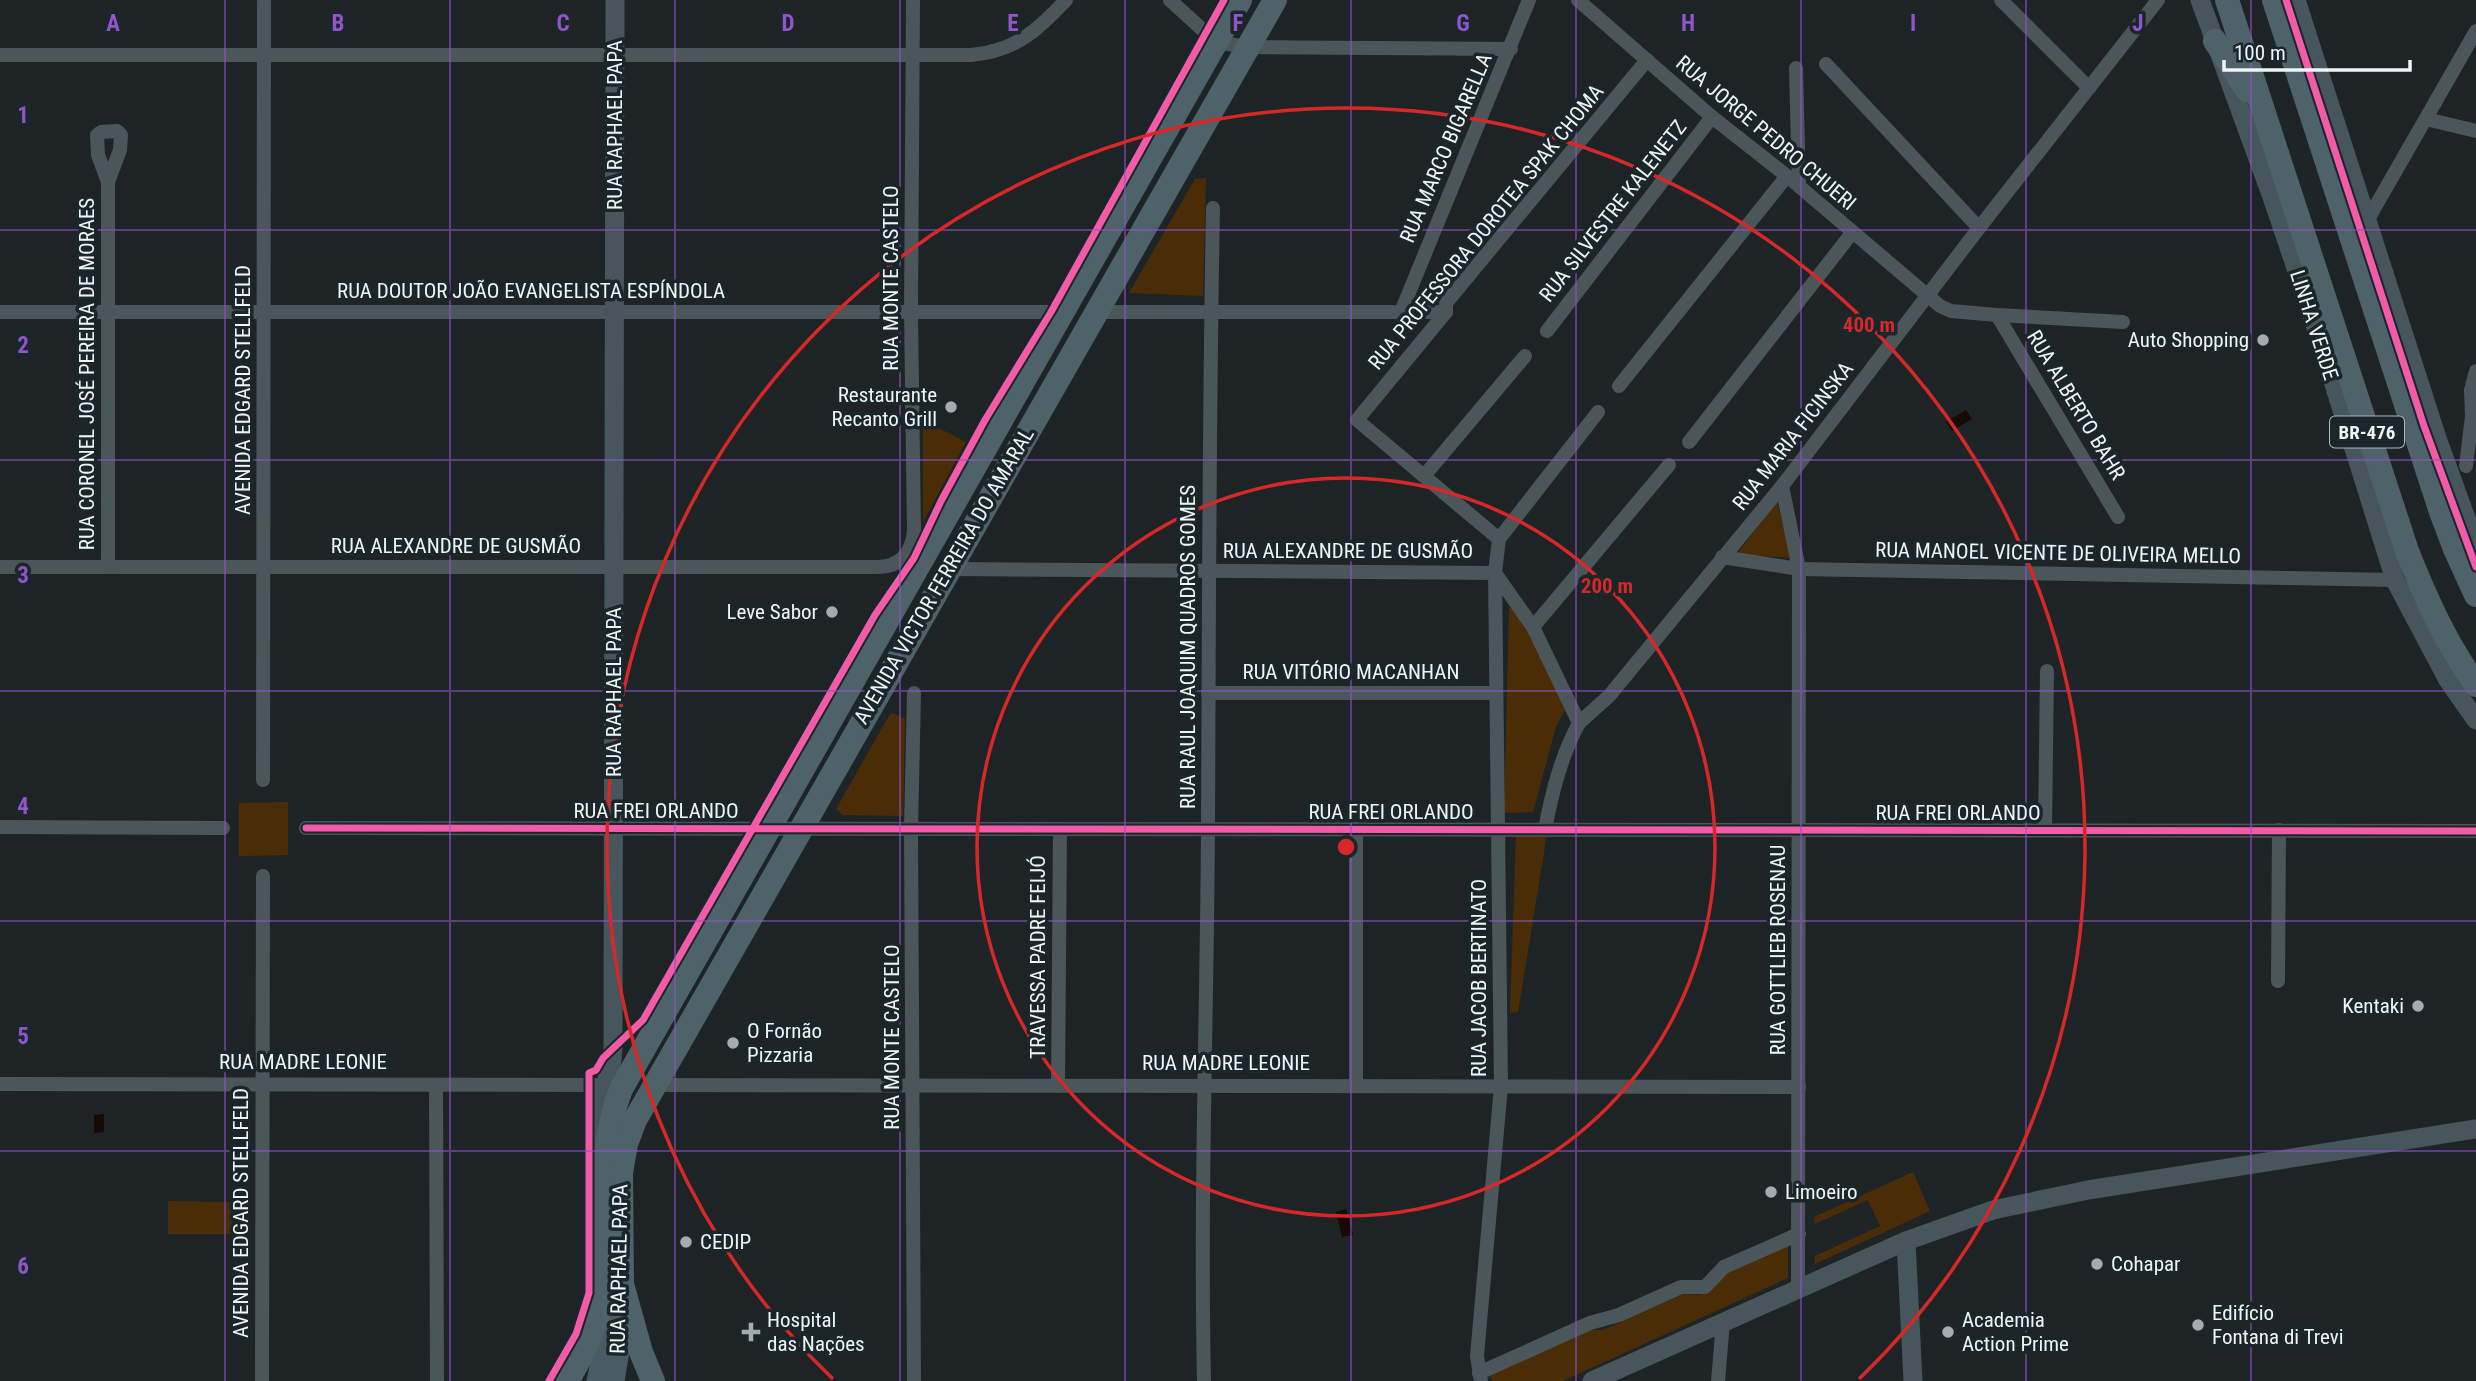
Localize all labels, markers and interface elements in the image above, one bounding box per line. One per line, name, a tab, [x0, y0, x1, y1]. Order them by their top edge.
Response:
text: A	[106, 10, 120, 37]
text: B	[332, 10, 344, 37]
text: C	[556, 10, 570, 37]
text: D	[782, 10, 795, 37]
text: E	[1007, 10, 1019, 37]
text: F	[1233, 10, 1244, 37]
text: G	[1456, 10, 1470, 37]
text: H	[1681, 10, 1695, 37]
text: I	[1910, 10, 1916, 37]
text: J	[2132, 10, 2144, 37]
scale bar	[2224, 28, 2410, 72]
street label: RUA RAPHAEL PAPA	[603, 40, 627, 210]
text: 100 m	[2234, 41, 2286, 65]
street label: RUA MARCO BIGARELLA	[1395, 50, 1497, 246]
street label: RUA JORGE PEDRO CHUERI	[1671, 51, 1861, 215]
street label: RUA PROFESSORA DOROTEA SPAK CHOMA	[1363, 80, 1609, 374]
text: 1	[17, 102, 29, 129]
street label: RUA SILVESTRE KALENETZ	[1535, 115, 1691, 307]
street label: RUA MONTE CASTELO	[879, 185, 903, 371]
street label: RUA CORONEL JOSÉ PEREIRA DE MORAES	[75, 198, 99, 550]
street label: AVENIDA EDGARD STELLFELD	[231, 265, 255, 515]
street label: LINHA VERDE	[2285, 267, 2343, 383]
street label: RUA DOUTOR JOÃO EVANGELISTA ESPÍNDOLA	[337, 279, 725, 303]
text: 400 m	[1843, 313, 1895, 337]
street label: RUA ALBERTO BAHR	[2022, 326, 2130, 484]
place label: Auto Shopping	[2128, 328, 2249, 352]
text: 2	[17, 332, 29, 359]
marker: Auto Shopping	[2255, 332, 2271, 348]
street label: RUA MARIA FICINSKA	[1728, 357, 1858, 515]
place label: Restaurante Recanto Grill	[831, 383, 937, 431]
marker: Restaurante Recanto Grill	[943, 399, 959, 415]
road number: BR-476	[2330, 416, 2404, 448]
street label: AVENIDA VICTOR FERREIRA DO AMARAL	[849, 424, 1039, 728]
street label: RUA RAUL JOAQUIM QUADROS GOMES	[1176, 485, 1200, 809]
street label: RUA ALEXANDRE DE GUSMÃO	[331, 534, 581, 558]
street label: RUA MANOEL VICENTE DE OLIVEIRA MELLO	[1875, 538, 2241, 568]
street label: RUA ALEXANDRE DE GUSMÃO	[1223, 539, 1473, 563]
text: 3	[17, 562, 29, 589]
text: 200 m	[1581, 574, 1633, 598]
place label: Leve Sabor	[727, 600, 818, 624]
marker: Leve Sabor	[824, 604, 840, 620]
street label: RUA RAPHAEL PAPA	[602, 607, 626, 777]
street label: RUA VITÓRIO MACANHAN	[1243, 660, 1459, 684]
text: 4	[17, 793, 29, 820]
street label: RUA FREI ORLANDO	[573, 799, 739, 823]
street label: RUA FREI ORLANDO	[1308, 800, 1474, 824]
street label: RUA FREI ORLANDO	[1875, 801, 2041, 825]
centre of rings	[1334, 835, 1358, 859]
street label: RUA GOTTLIEB ROSENAU	[1766, 845, 1790, 1055]
street label: TRAVESSA PADRE FEIJÓ	[1026, 855, 1050, 1059]
street label: RUA JACOB BERTINATO	[1467, 879, 1491, 1077]
street label: RUA MONTE CASTELO	[880, 944, 904, 1130]
place label: Kentaki	[2342, 994, 2404, 1018]
marker: Kentaki	[2410, 998, 2426, 1014]
place label: O Fornão Pizzaria	[747, 1019, 822, 1067]
text: 5	[17, 1023, 29, 1050]
marker: O Fornão Pizzaria	[725, 1035, 741, 1051]
street label: RUA MADRE LEONIE	[219, 1050, 387, 1074]
street label: RUA MADRE LEONIE	[1142, 1051, 1310, 1075]
street label: AVENIDA EDGARD STELLFELD	[229, 1088, 253, 1338]
place label: Limoeiro	[1785, 1180, 1858, 1204]
street label: RUA RAPHAEL PAPA	[606, 1184, 632, 1354]
marker: Limoeiro	[1763, 1184, 1779, 1200]
place label: CEDIP	[700, 1230, 751, 1254]
marker: CEDIP	[678, 1234, 694, 1250]
place label: Cohapar	[2111, 1252, 2180, 1276]
text: 6	[17, 1253, 29, 1280]
marker: Cohapar	[2089, 1256, 2105, 1272]
place label: Edifício Fontana di Trevi	[2212, 1301, 2343, 1349]
place label: Hospital das Nações	[767, 1308, 865, 1356]
place label: Academia Action Prime	[1962, 1308, 2069, 1356]
marker: Edifício Fontana di Trevi	[2190, 1317, 2206, 1333]
marker: Hospital das Nações	[741, 1322, 761, 1342]
marker: Academia Action Prime	[1940, 1324, 1956, 1340]

